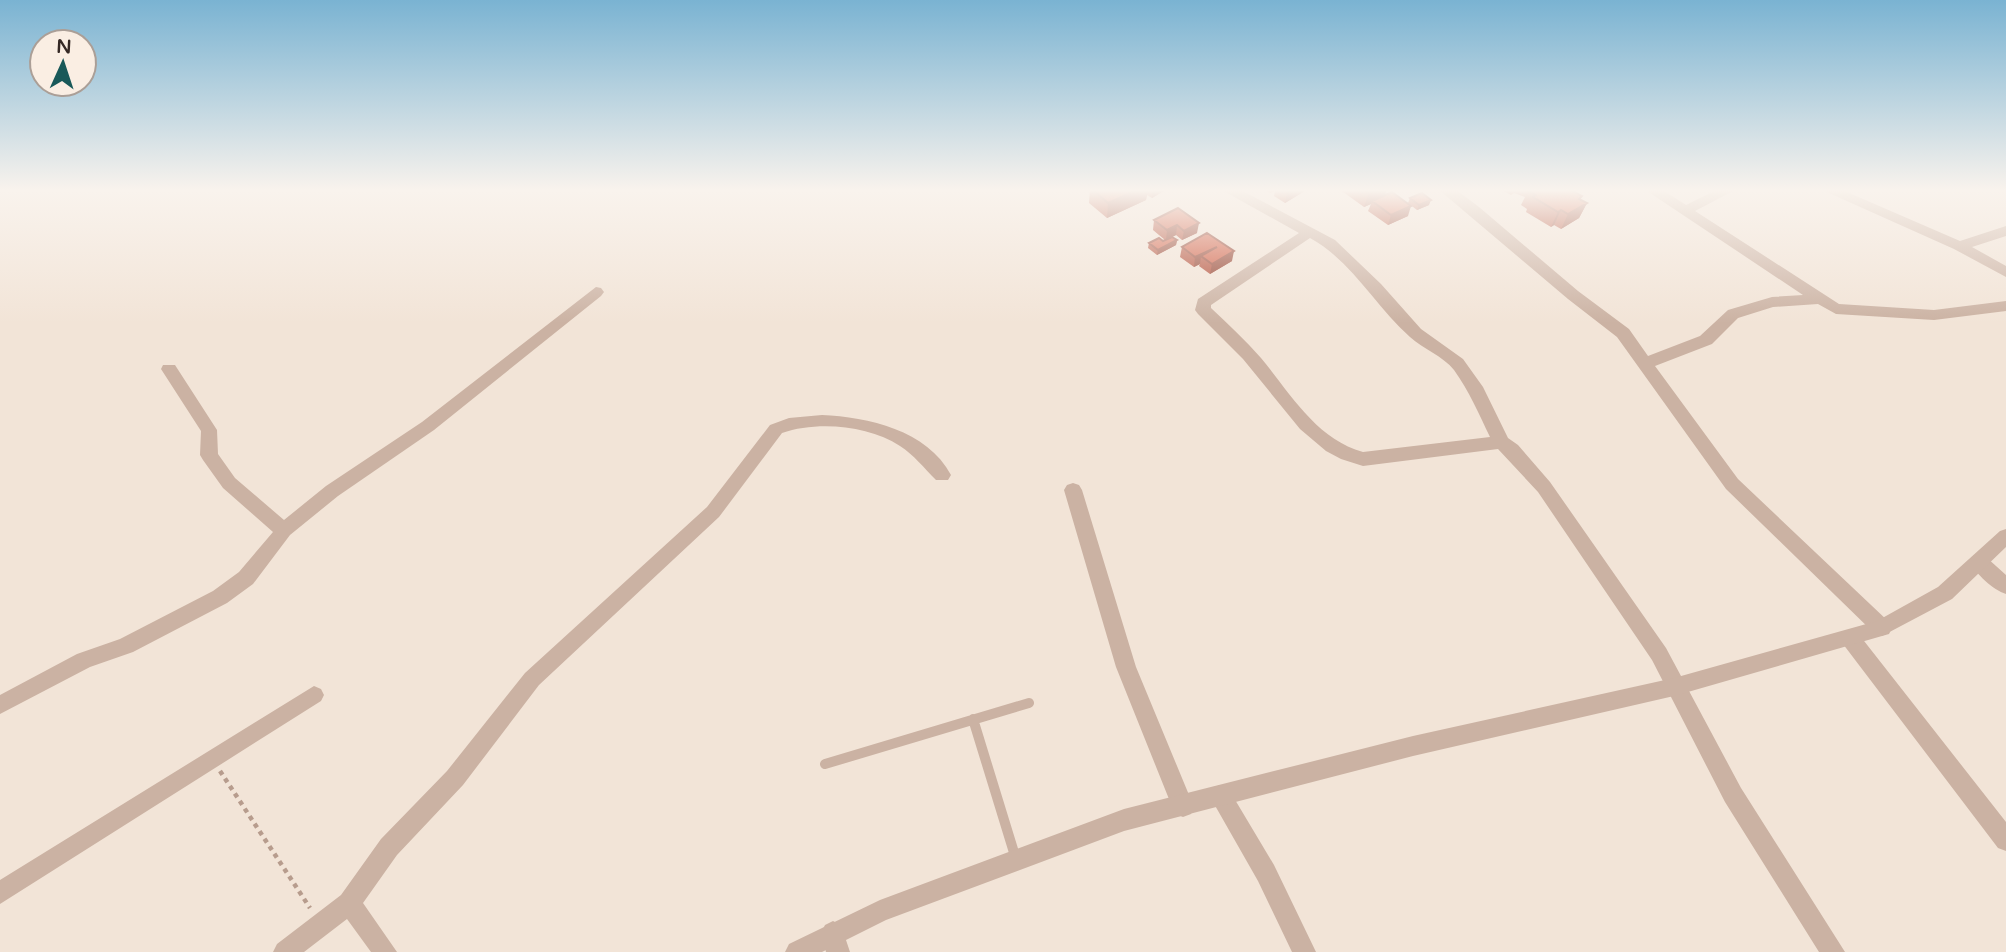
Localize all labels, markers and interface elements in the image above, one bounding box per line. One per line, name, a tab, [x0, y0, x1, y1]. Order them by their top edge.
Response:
north arrow	[28, 28, 98, 98]
text: N	[56, 36, 72, 58]

